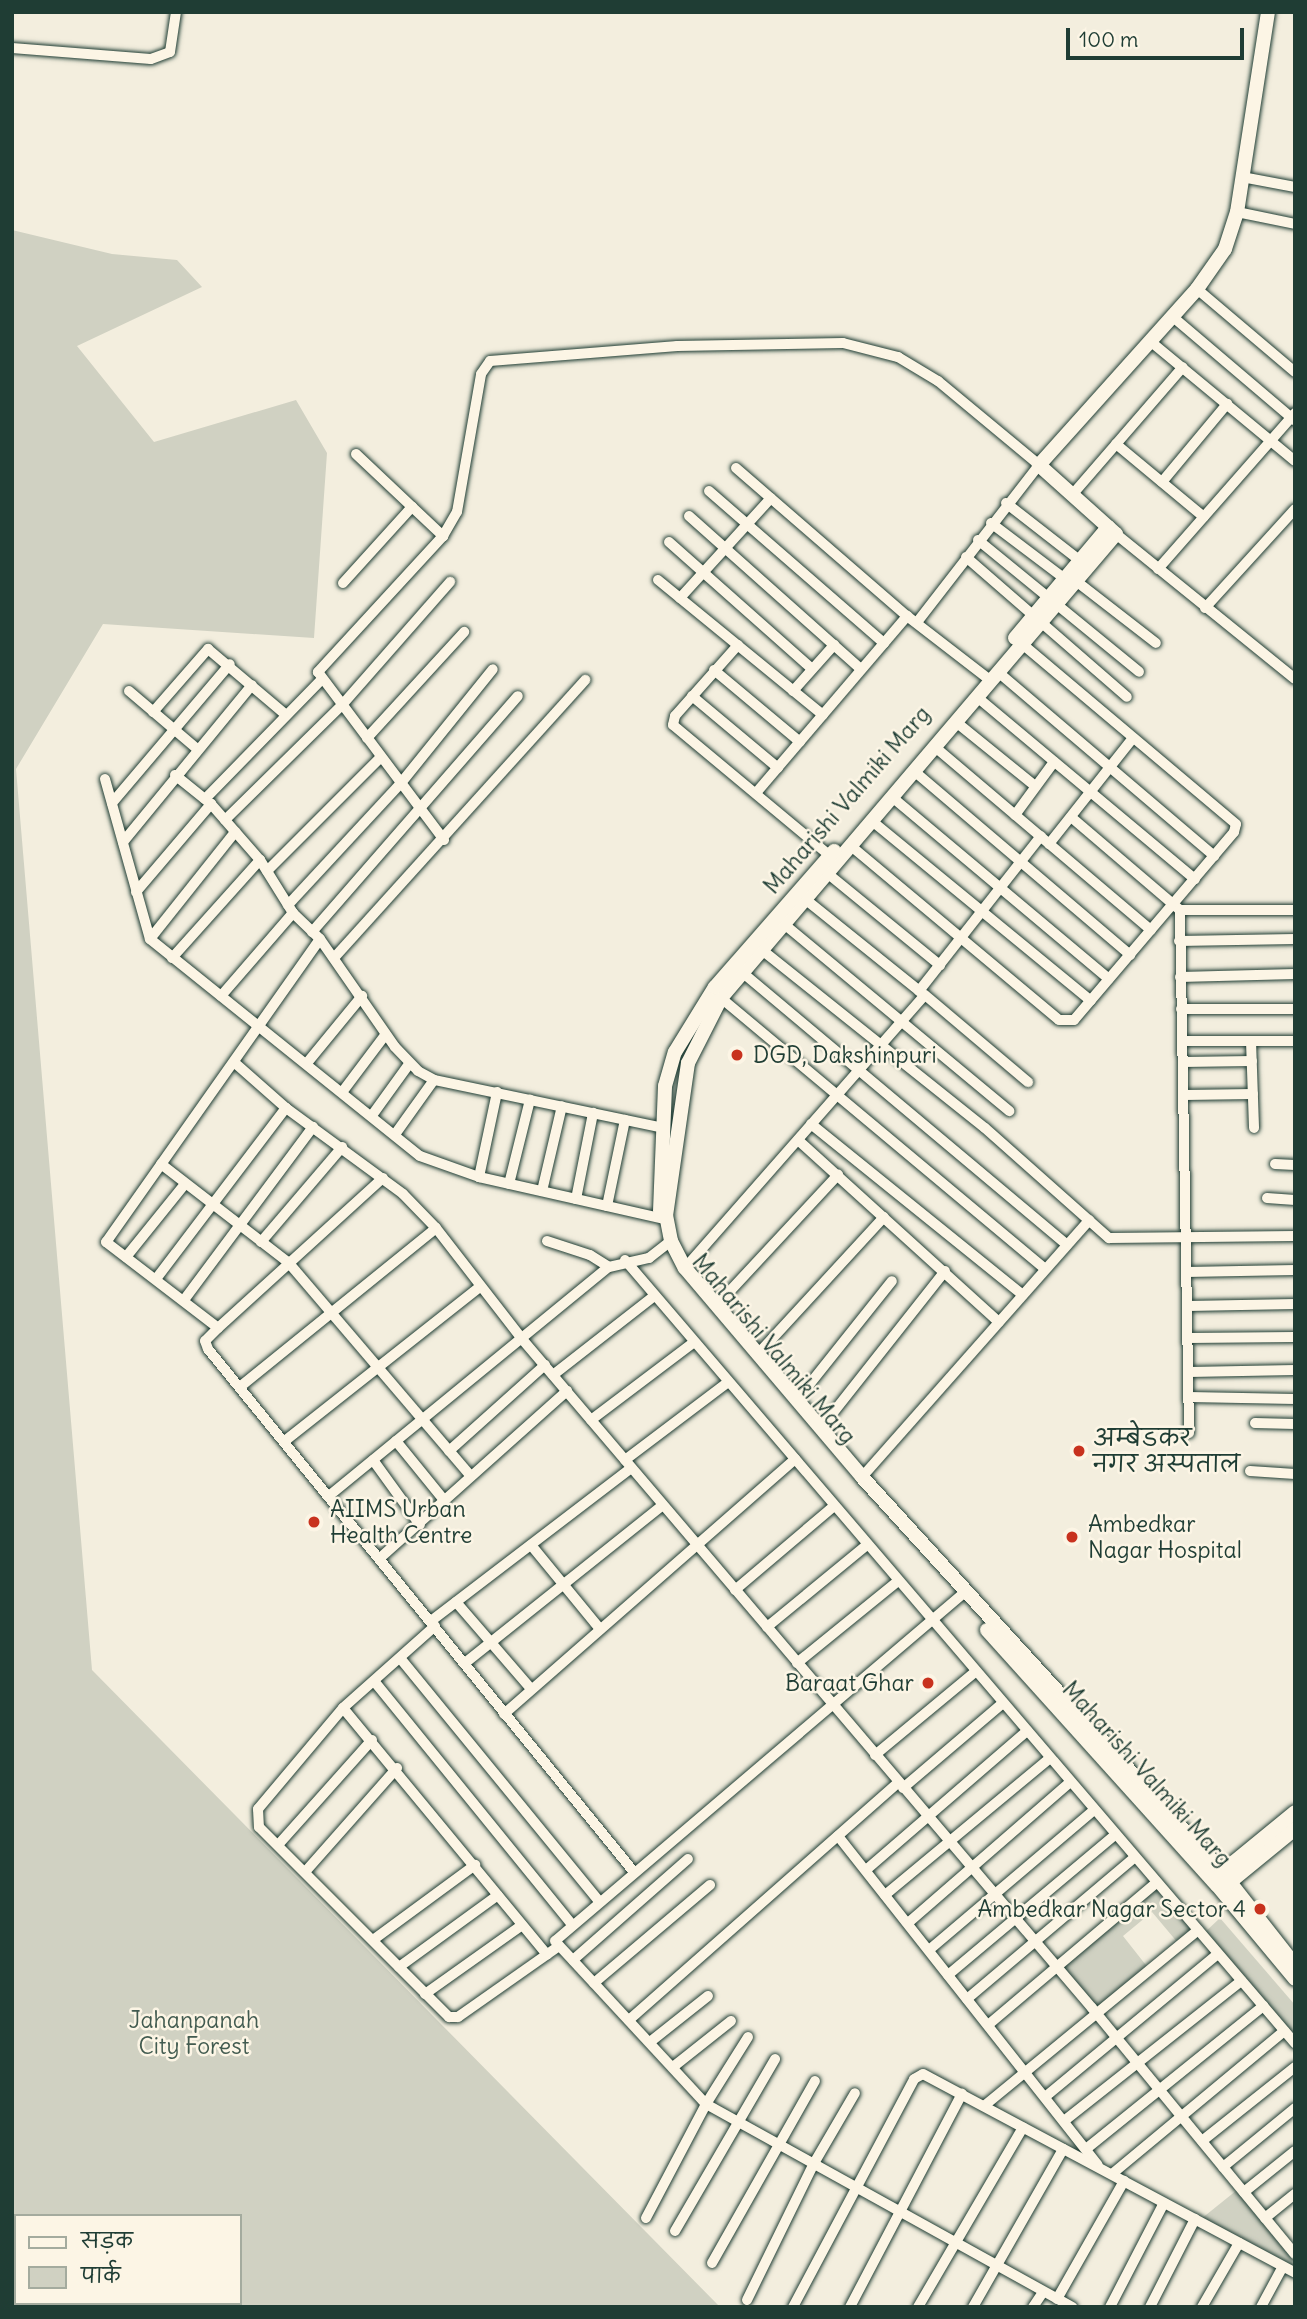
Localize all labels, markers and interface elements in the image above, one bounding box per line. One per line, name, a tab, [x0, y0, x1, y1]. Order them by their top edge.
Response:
scale bar	[1069, 14, 1248, 58]
text: 100 m	[1079, 26, 1138, 53]
street label: Maharishi Valmiki Marg	[758, 700, 936, 900]
place label: DGD, Dakshinpuri	[753, 1041, 937, 1069]
marker: DGD, Dakshinpuri	[727, 1045, 747, 1065]
street label: Maharishi Valmiki Marg	[686, 1248, 862, 1450]
place label: अम्बेडकर नगर अस्पताल	[1093, 1424, 1240, 1478]
marker: अम्बेडकर नगर अस्पताल	[1071, 1443, 1087, 1459]
place label: AIIMS Urban Health Centre	[330, 1495, 472, 1549]
place label: Ambedkar Nagar Hospital	[1088, 1510, 1242, 1564]
marker: AIIMS Urban Health Centre	[304, 1512, 324, 1532]
marker: Ambedkar Nagar Hospital	[1062, 1527, 1082, 1547]
place label: Baraat Ghar	[785, 1669, 914, 1697]
marker: Baraat Ghar	[920, 1675, 936, 1691]
street label: Maharishi Valmiki Marg	[1056, 1676, 1238, 1872]
place label: Ambedkar Nagar Sector 4	[978, 1895, 1246, 1923]
marker: Ambedkar Nagar Sector 4	[1252, 1901, 1268, 1917]
park label: Jahanpanah City Forest	[129, 2006, 259, 2060]
legend	[14, 2214, 242, 2305]
text: सड़क	[81, 2227, 133, 2254]
text: पार्क	[81, 2262, 121, 2289]

